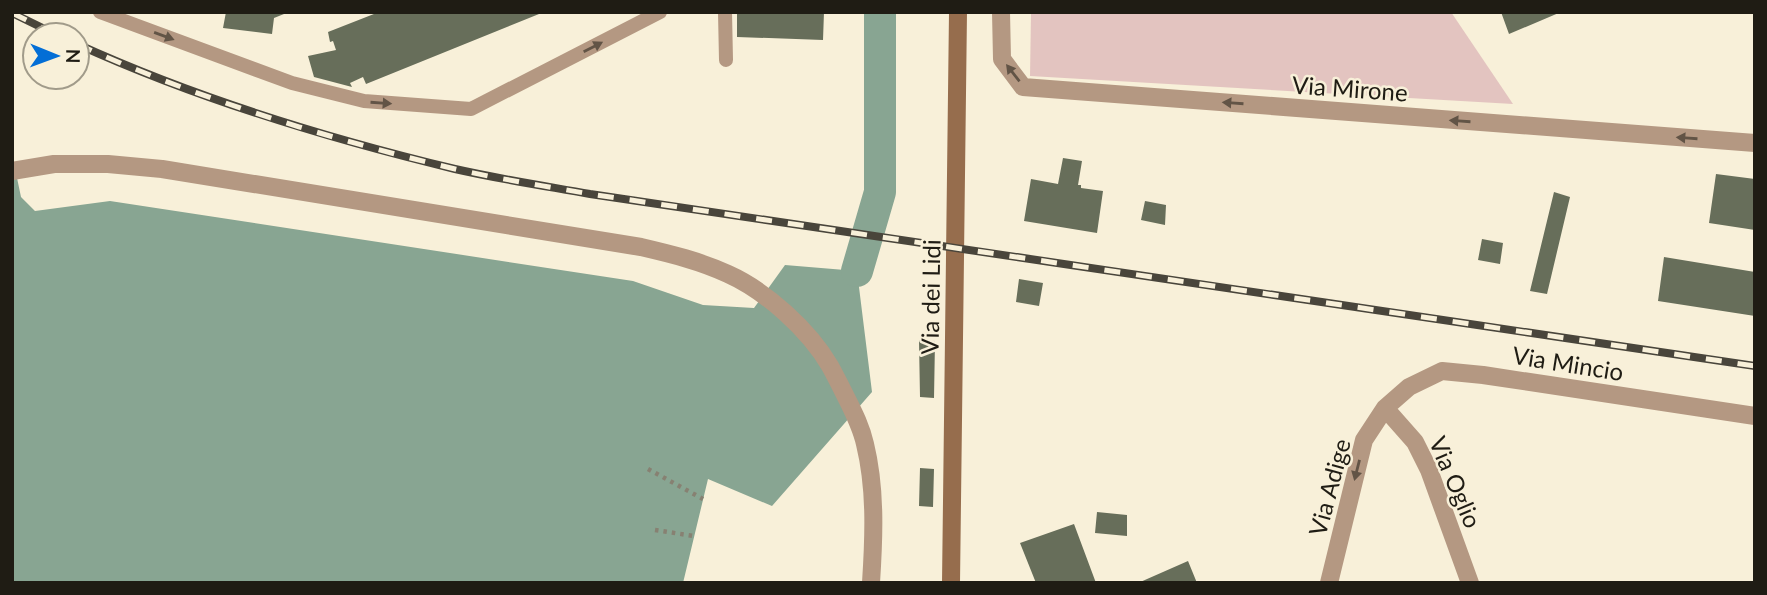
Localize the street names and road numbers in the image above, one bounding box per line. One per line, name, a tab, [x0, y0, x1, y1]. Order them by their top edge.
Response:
street label: Via Mirone	[1291, 69, 1409, 107]
street label: Via dei Lidi	[914, 239, 946, 355]
street label: Via Mincio	[1510, 340, 1626, 386]
street label: Via Oglio	[1424, 432, 1488, 532]
street label: Via Adige	[1302, 435, 1356, 539]

